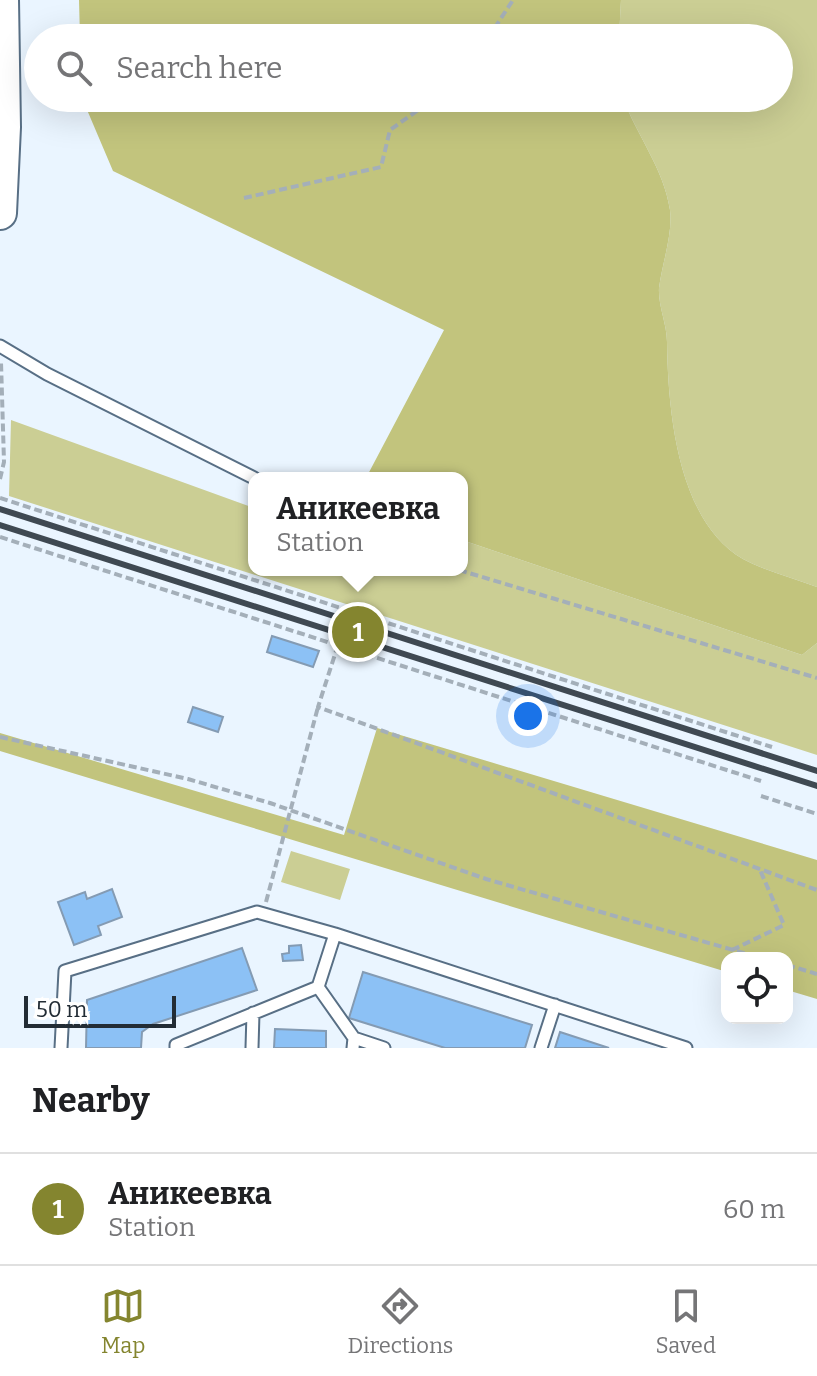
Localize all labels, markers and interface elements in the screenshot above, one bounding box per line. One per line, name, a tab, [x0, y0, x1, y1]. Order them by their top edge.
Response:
search box	[24, 24, 793, 112]
icon: search	[52, 46, 96, 90]
text: Search here	[116, 50, 283, 86]
popup	[248, 472, 468, 576]
text: Аникеевка	[276, 491, 440, 527]
text: Station	[276, 527, 363, 558]
pin: 1	[332, 602, 384, 662]
your location	[508, 696, 548, 736]
map controls	[721, 952, 793, 1024]
button: locate	[721, 952, 793, 1024]
scale bar	[24, 992, 176, 1028]
text: 50 m	[36, 996, 87, 1023]
text: Nearby	[32, 1080, 150, 1121]
text: Аникеевка	[108, 1176, 272, 1212]
text: 1	[52, 1194, 64, 1225]
text: 60 m	[723, 1194, 785, 1225]
text: Station	[108, 1212, 195, 1243]
tab: Map	[101, 1284, 145, 1359]
tab: Directions	[348, 1284, 453, 1359]
tab: Saved	[656, 1284, 716, 1359]

